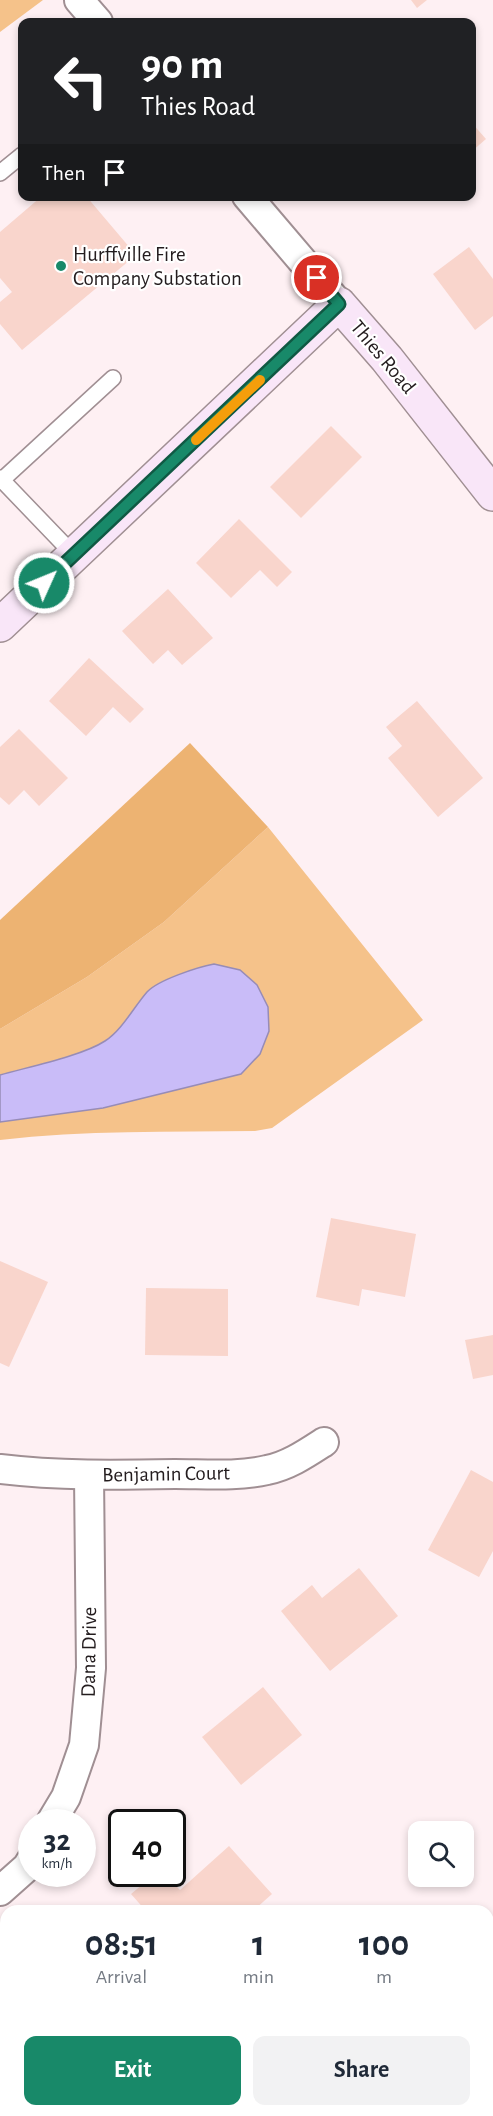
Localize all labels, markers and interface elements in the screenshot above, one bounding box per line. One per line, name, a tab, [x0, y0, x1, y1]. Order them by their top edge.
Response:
icon: left	[42, 42, 120, 120]
text: 90 m	[141, 44, 223, 86]
text: Thies Road	[141, 93, 255, 120]
icon: arrive	[98, 156, 131, 189]
text: Then	[42, 162, 86, 184]
place label: Hurffville Fire Company Substation	[73, 244, 242, 289]
pin	[291, 252, 342, 303]
marker: Hurffville Fire Company Substation	[54, 259, 68, 273]
icon: arrive	[300, 261, 333, 294]
street label: Thies Road	[346, 316, 420, 398]
position arrow	[12, 551, 76, 615]
street label: Benjamin Court	[102, 1462, 230, 1486]
street label: Dana Drive	[78, 1606, 100, 1698]
speed limit sign: 40	[108, 1809, 186, 1887]
map controls	[408, 1821, 474, 1887]
button: search	[408, 1821, 474, 1887]
text: 32	[43, 1826, 71, 1856]
text: km/h	[42, 1856, 72, 1871]
text: 08:51	[85, 1926, 158, 1962]
text: 1	[252, 1926, 265, 1962]
text: 100	[359, 1926, 409, 1962]
text: Arrival	[96, 1967, 147, 1987]
text: min	[243, 1967, 274, 1987]
text: m	[376, 1967, 392, 1987]
button: Exit	[24, 2036, 241, 2105]
button: Share	[253, 2036, 470, 2105]

